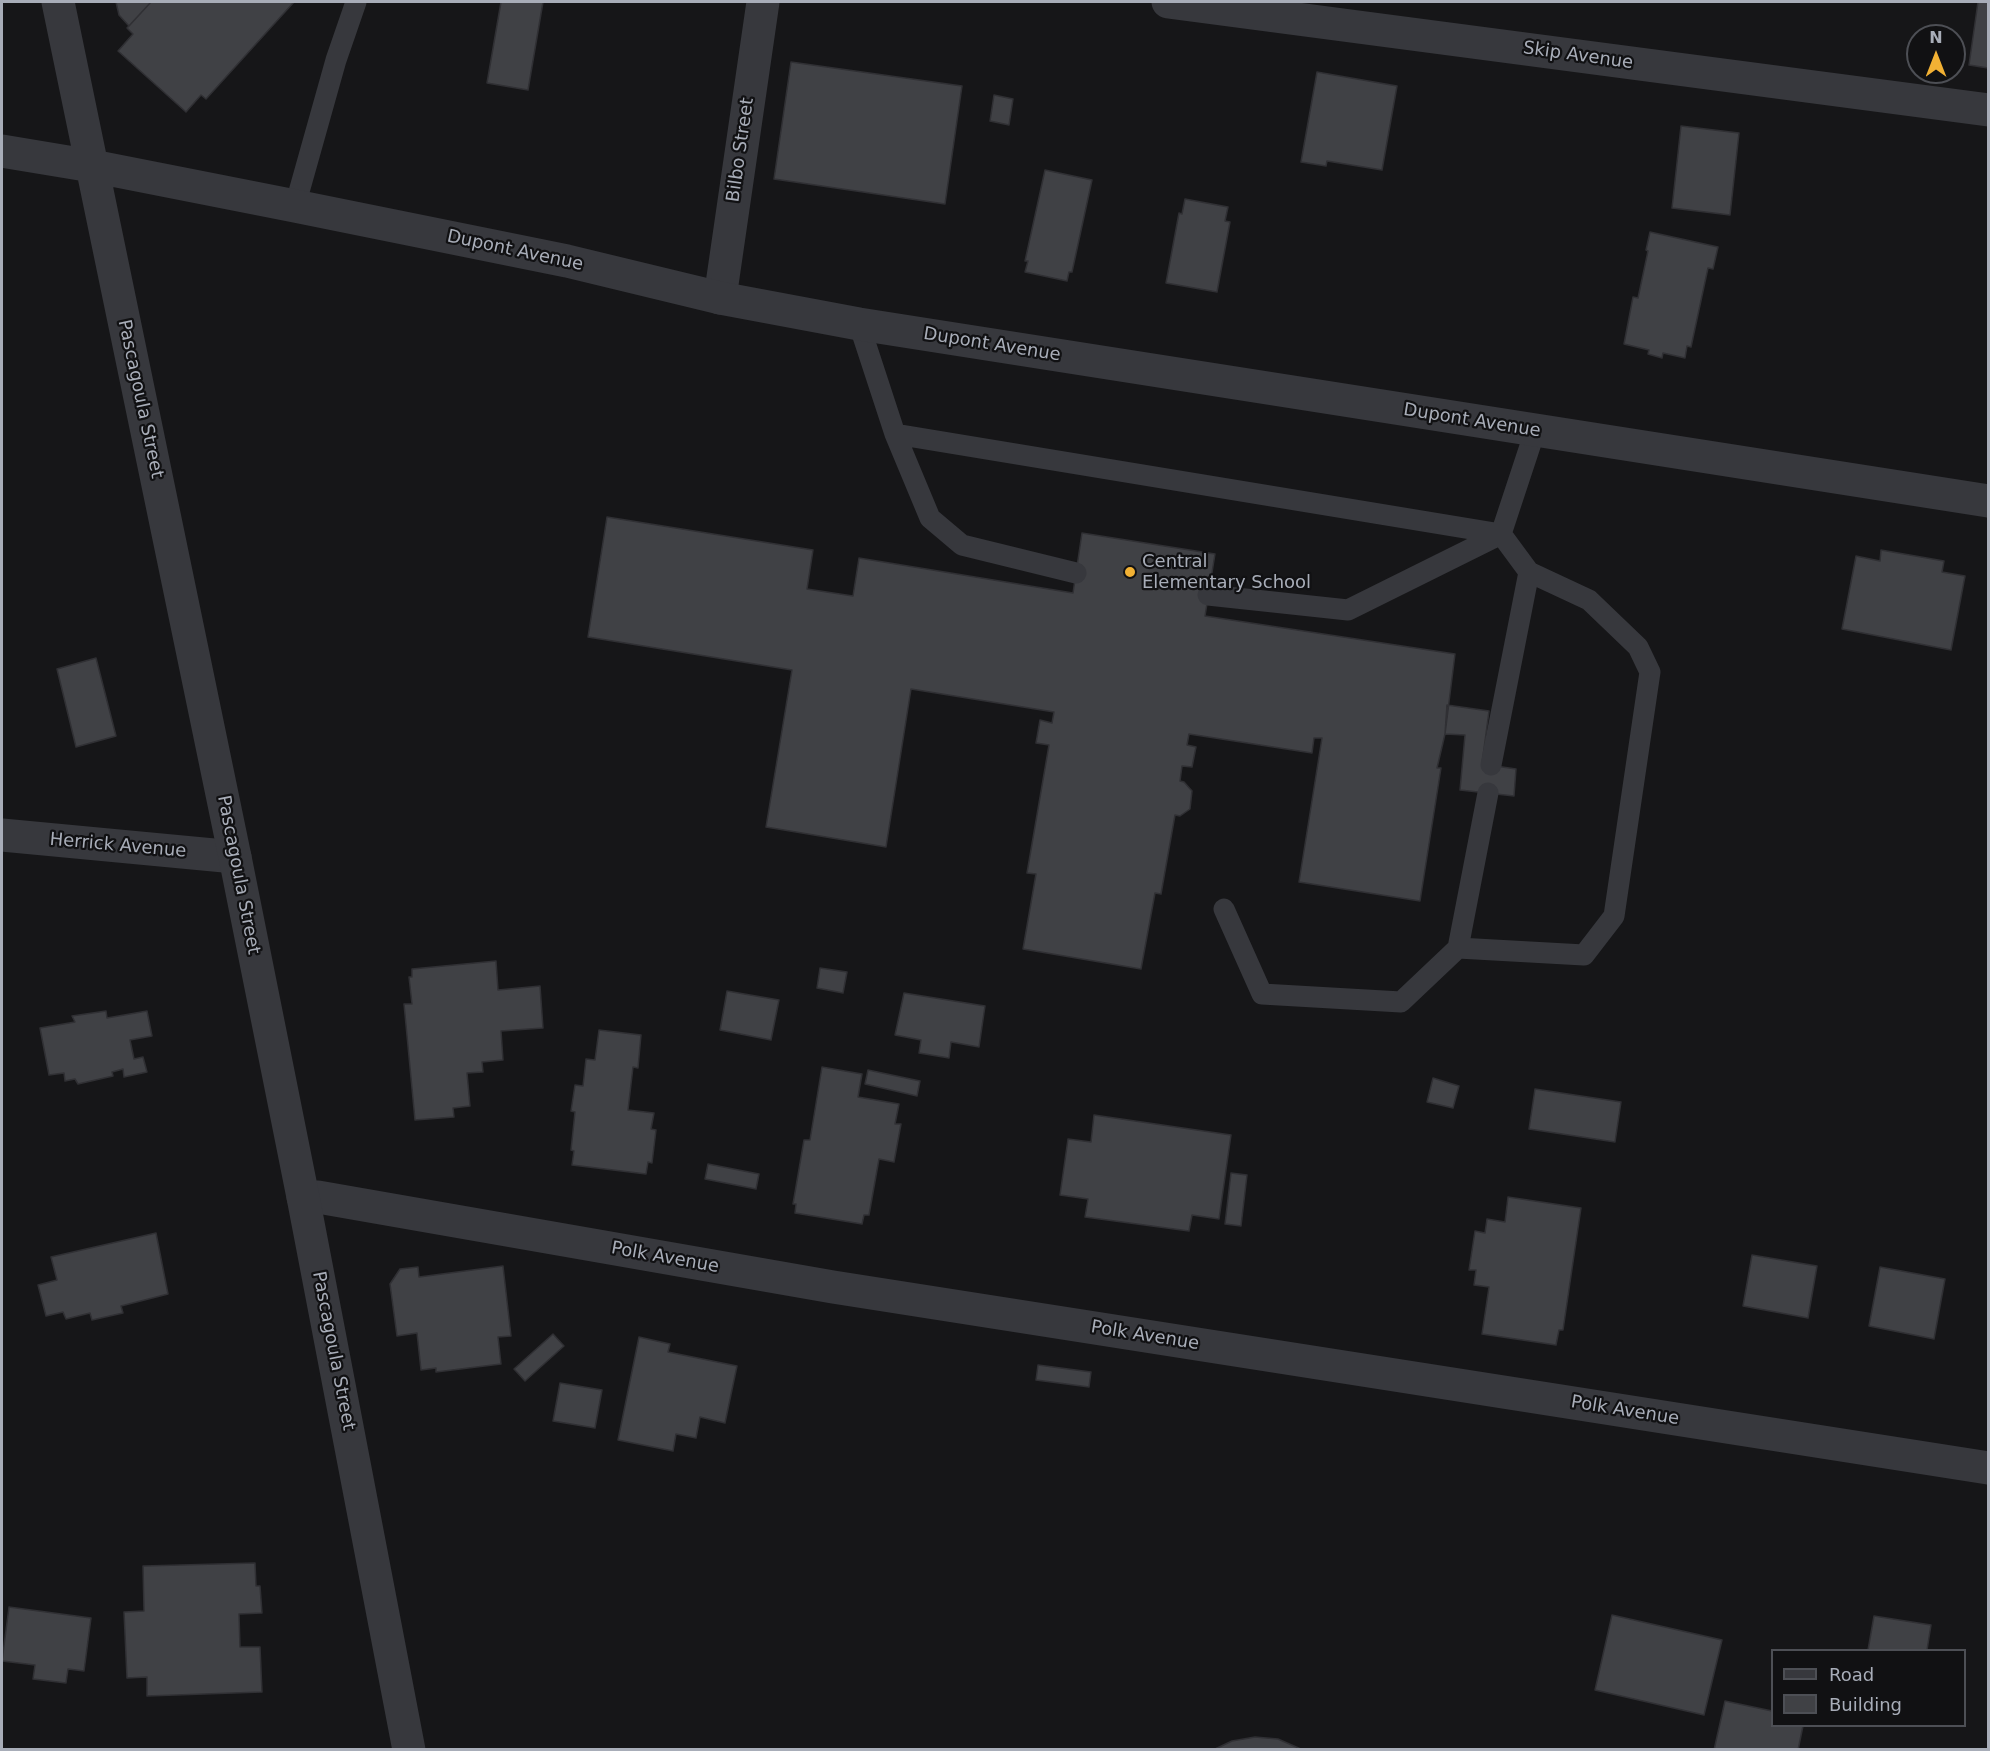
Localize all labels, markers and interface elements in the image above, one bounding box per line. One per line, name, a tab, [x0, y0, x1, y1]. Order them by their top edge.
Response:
north arrow	[1906, 24, 1966, 84]
text: N	[1929, 28, 1943, 47]
street label: Skip Avenue	[1522, 38, 1634, 74]
street label: Bilbo Street	[723, 96, 759, 204]
street label: Dupont Avenue	[445, 226, 585, 276]
street label: Pascagoula Street	[113, 318, 167, 480]
street label: Dupont Avenue	[922, 323, 1062, 367]
street label: Dupont Avenue	[1402, 399, 1542, 443]
place label: Central Elementary School	[1142, 551, 1311, 594]
marker: Central Elementary School	[1123, 565, 1137, 579]
street label: Pascagoula Street	[212, 794, 264, 956]
street label: Herrick Avenue	[49, 829, 187, 863]
street label: Polk Avenue	[609, 1238, 721, 1278]
street label: Pascagoula Street	[307, 1270, 359, 1432]
street label: Polk Avenue	[1089, 1317, 1201, 1355]
street label: Polk Avenue	[1569, 1392, 1681, 1430]
legend	[1771, 1649, 1966, 1727]
text: Road	[1829, 1664, 1874, 1685]
text: Building	[1829, 1694, 1902, 1715]

